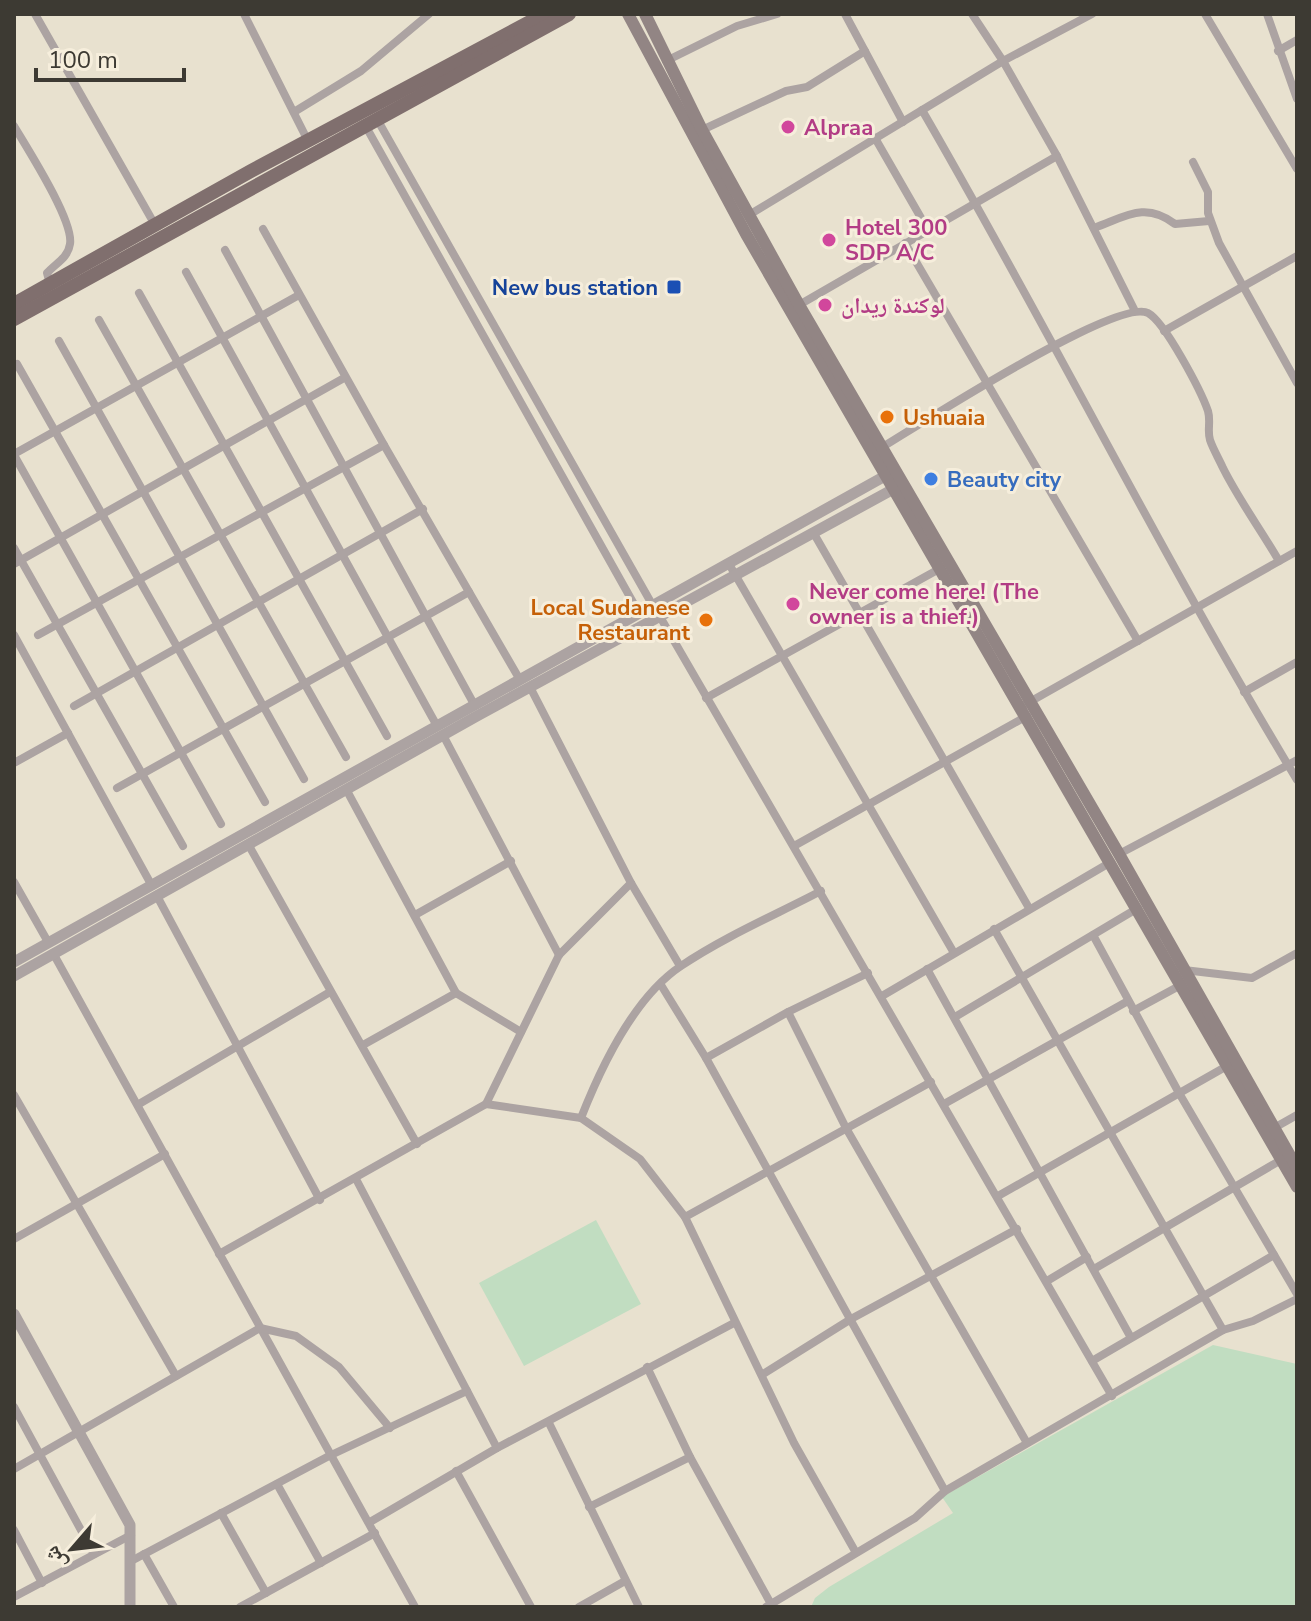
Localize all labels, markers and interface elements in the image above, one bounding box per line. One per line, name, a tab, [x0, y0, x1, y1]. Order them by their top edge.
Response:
scale bar	[36, 32, 184, 82]
text: 100 m	[48, 44, 118, 76]
place label: Alpraa	[804, 113, 873, 143]
marker: Alpraa	[779, 118, 797, 136]
place label: Hotel 300 SDP A/C	[845, 213, 947, 268]
marker: Hotel 300 SDP A/C	[820, 231, 838, 249]
place label: New bus station	[492, 273, 658, 303]
marker: New bus station	[665, 278, 683, 296]
place label: لوكندة ريدان	[841, 291, 945, 321]
marker: لوكندة ريدان	[816, 296, 834, 314]
place label: Ushuaia	[903, 403, 985, 433]
marker: Ushuaia	[878, 408, 896, 426]
place label: Beauty city	[947, 465, 1062, 495]
marker: Beauty city	[922, 470, 940, 488]
place label: Never come here! (The owner is a thief.)	[809, 577, 1039, 632]
place label: Local Sudanese Restaurant	[530, 593, 691, 648]
marker: Never come here! (The owner is a thief.)	[784, 595, 802, 613]
marker: Local Sudanese Restaurant	[697, 611, 715, 629]
north arrow	[32, 1509, 112, 1589]
text: ش	[37, 1541, 74, 1575]

